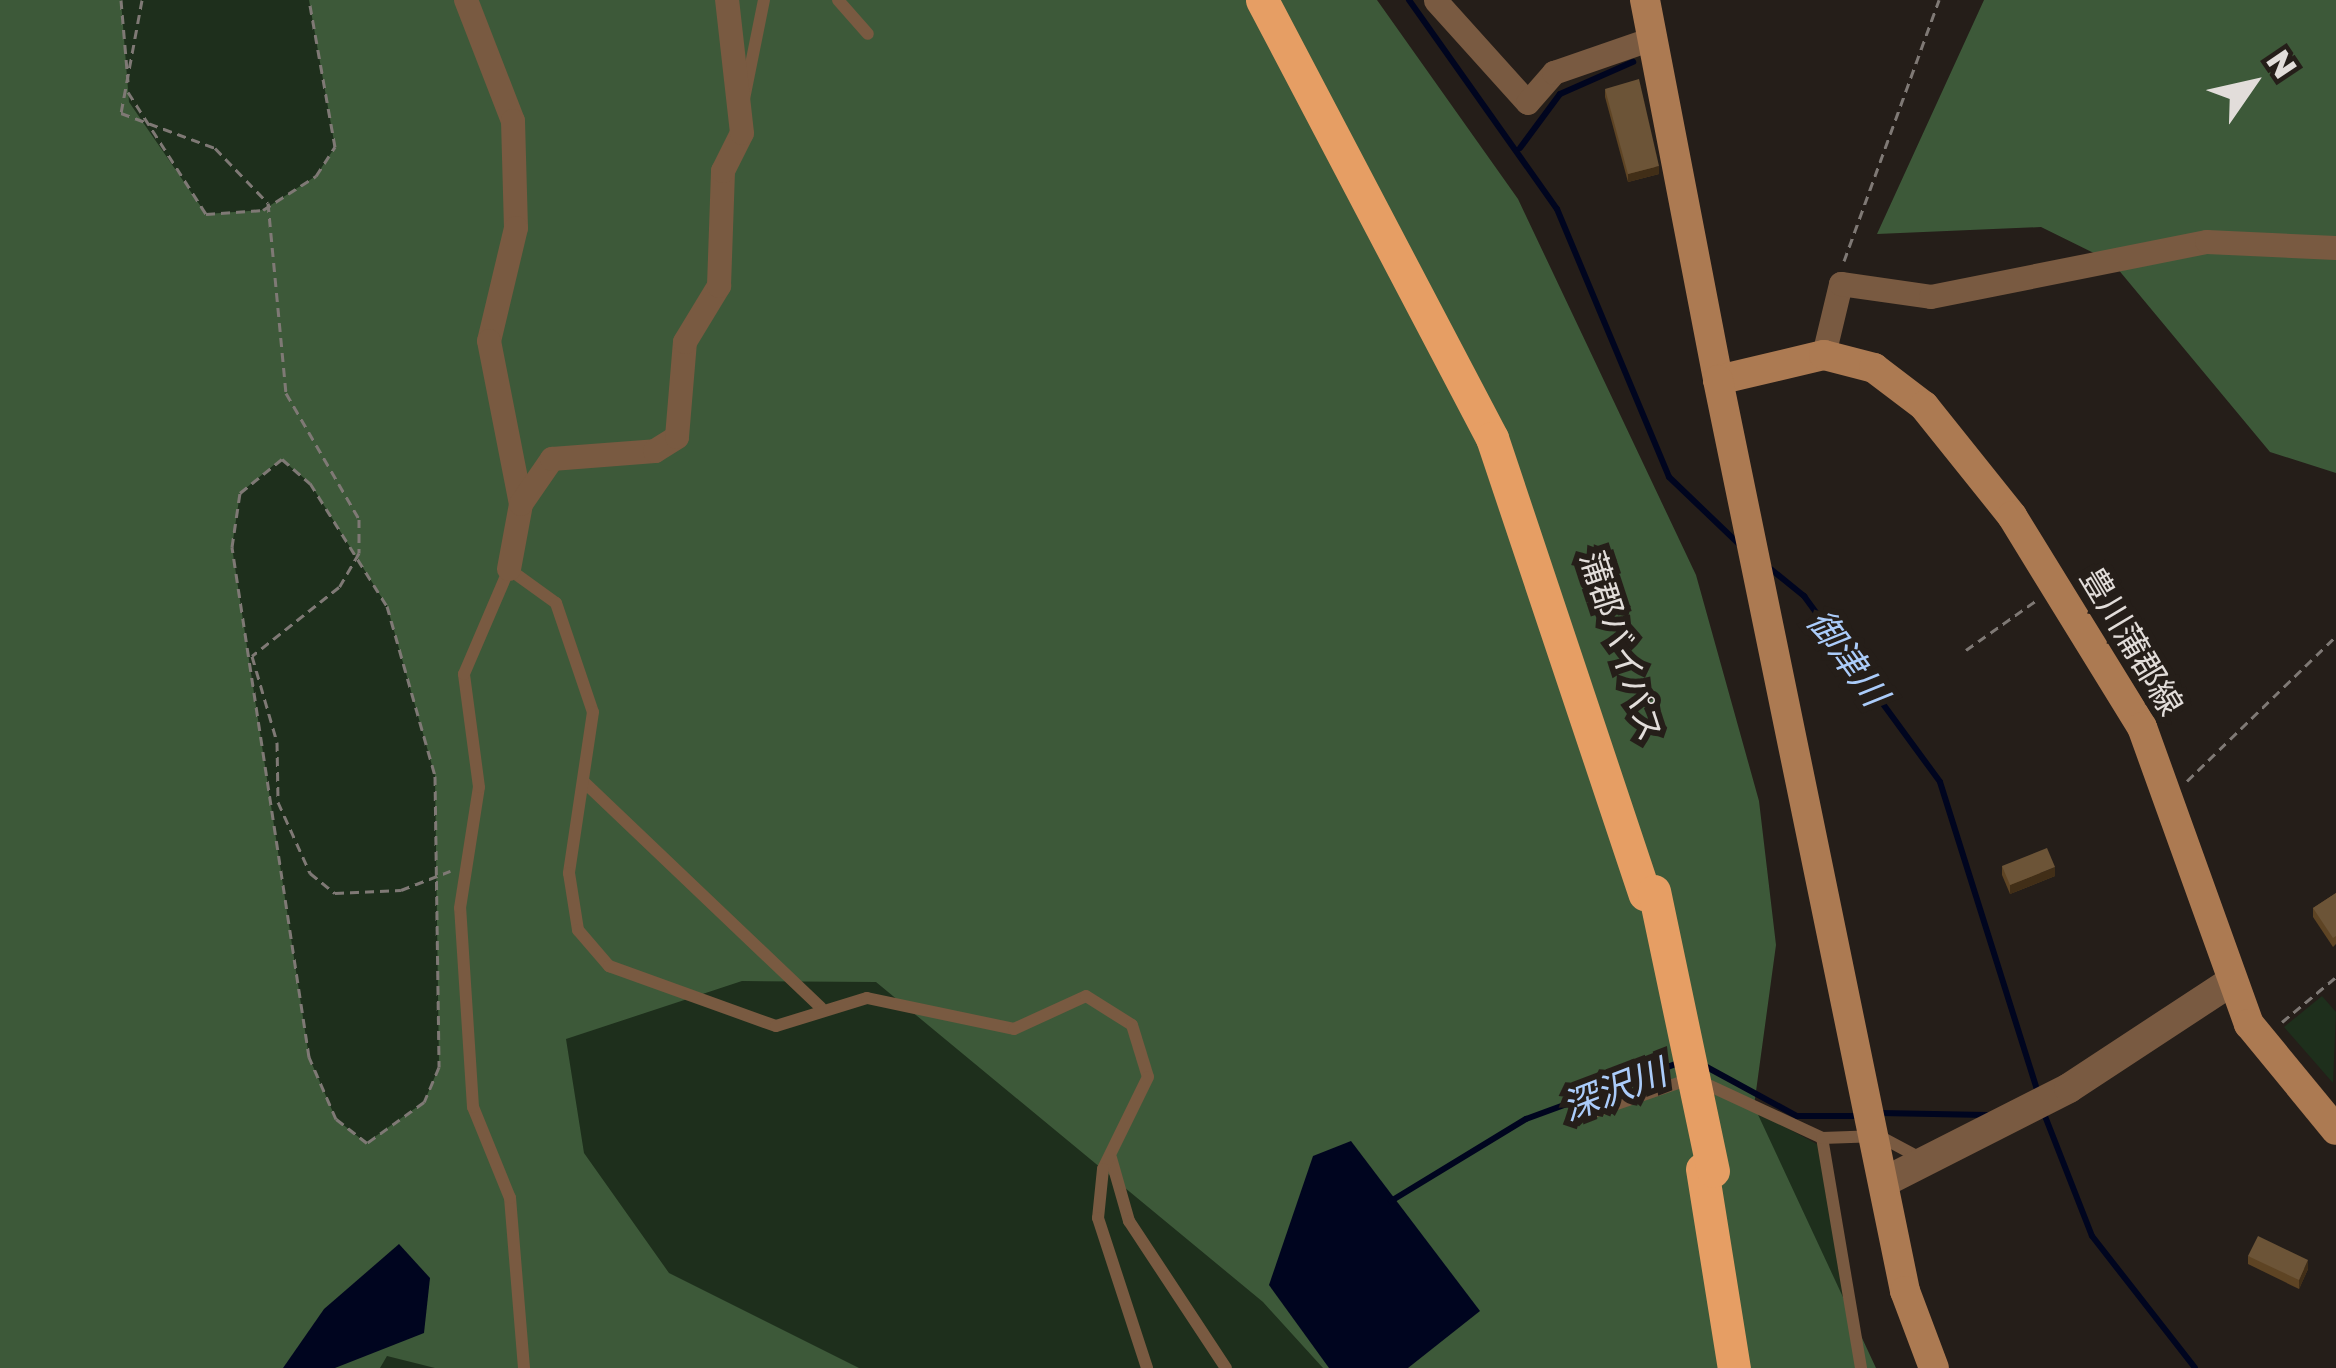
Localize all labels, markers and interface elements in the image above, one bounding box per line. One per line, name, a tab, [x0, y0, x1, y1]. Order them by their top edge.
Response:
north arrow	[2192, 24, 2312, 144]
text: N	[2259, 42, 2305, 85]
street label: 蒲郡バイパス	[1573, 546, 1671, 746]
street label: 豊川蒲郡線	[2073, 560, 2191, 722]
water label: 御津川	[1799, 601, 1897, 713]
water label: 深沢川	[1556, 1049, 1672, 1129]

